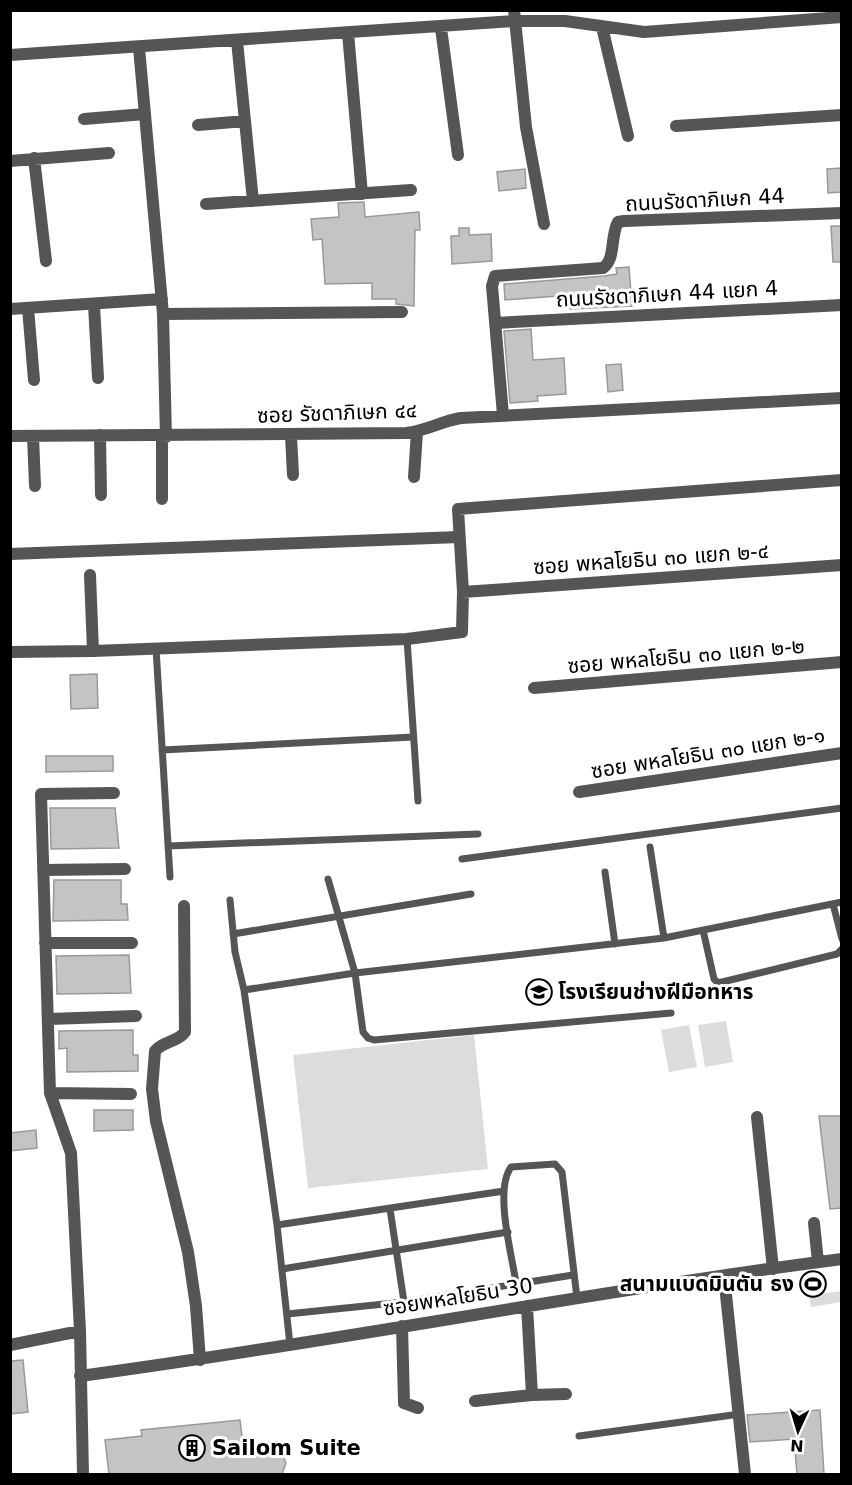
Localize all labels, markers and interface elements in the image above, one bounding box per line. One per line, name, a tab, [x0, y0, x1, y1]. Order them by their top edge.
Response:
street label: ถนนรัชดาภิเษก 44	[625, 184, 785, 216]
street label: ถนนรัชดาภิเษก 44 แยก 4	[555, 276, 779, 312]
street label: ซอย รัชดาภิเษก ๔๔	[257, 398, 417, 428]
street label: ซอย พหลโยธิน ๓๐ แยก ๒-๔	[532, 539, 770, 579]
street label: ซอย พหลโยธิน ๓๐ แยก ๒-๒	[566, 634, 806, 678]
street label: ซอย พหลโยธิน ๓๐ แยก ๒-๑	[589, 723, 827, 783]
school or university icon: โรงเรียนช่างฝีมือทหาร	[524, 977, 554, 1007]
place label: โรงเรียนช่างฝีมือทหาร	[558, 980, 753, 1004]
sports icon: สนามแบดมินตัน ธง	[798, 1269, 828, 1299]
place label: สนามแบดมินตัน ธง	[620, 1272, 794, 1296]
street label: ซอยพหลโยธิน 30	[381, 1273, 535, 1321]
north arrow	[768, 1401, 828, 1461]
building icon: Sailom Suite	[177, 1433, 207, 1463]
place label: Sailom Suite	[212, 1436, 361, 1460]
text: N	[790, 1436, 804, 1455]

